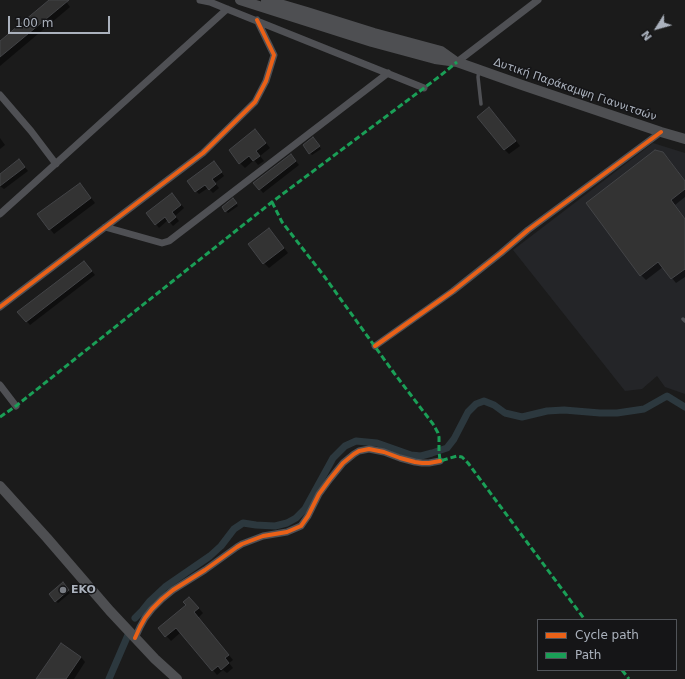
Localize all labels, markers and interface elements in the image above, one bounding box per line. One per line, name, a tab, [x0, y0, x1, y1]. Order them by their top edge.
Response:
scale bar	[10, 8, 112, 34]
north arrow	[637, 8, 677, 48]
text: 100 m	[15, 16, 53, 30]
text: N	[639, 28, 655, 43]
street label: Δυτική Παράκαμψη Γιαννιτσών	[492, 56, 658, 124]
place label: EKO	[71, 583, 96, 597]
marker: EKO	[58, 585, 68, 595]
legend	[537, 619, 677, 671]
text: Cycle path	[575, 628, 639, 642]
text: Path	[575, 648, 601, 662]

